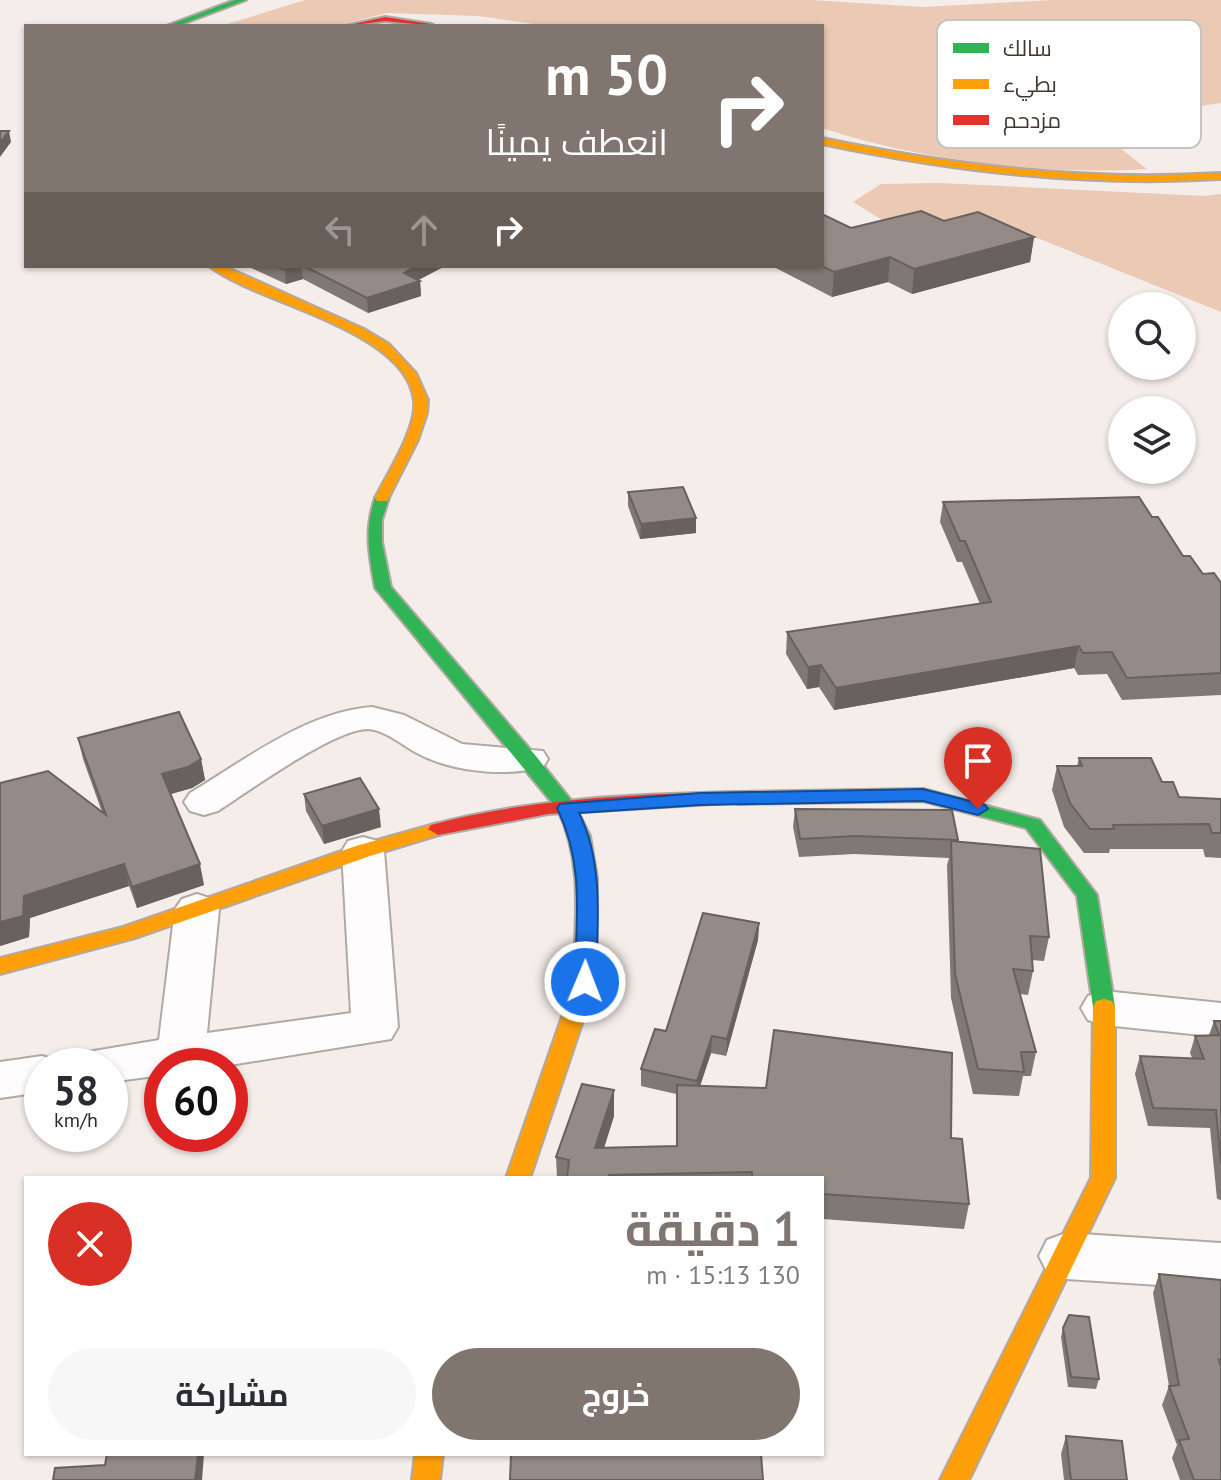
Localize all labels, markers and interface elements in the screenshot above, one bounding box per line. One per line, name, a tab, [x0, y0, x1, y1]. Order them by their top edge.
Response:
legend	[937, 20, 1201, 148]
text: سالك	[1003, 34, 1052, 62]
text: 50 m	[545, 38, 668, 110]
icon: right	[696, 56, 800, 160]
text: بطيء	[1003, 70, 1057, 101]
text: مزدحم	[1003, 106, 1061, 136]
text: انعطف يمينًا	[486, 118, 668, 165]
icon: left	[318, 208, 362, 252]
icon: ahead	[402, 208, 446, 252]
icon: right	[486, 208, 530, 252]
map controls	[1108, 292, 1196, 484]
button: search	[1108, 292, 1196, 380]
button: layers	[1108, 396, 1196, 484]
pin	[944, 727, 1012, 809]
icon: arrive	[956, 739, 1000, 783]
position arrow	[543, 940, 627, 1024]
speed limit sign: 60	[144, 1048, 248, 1152]
text: 58	[53, 1064, 99, 1116]
text: km/h	[54, 1107, 98, 1133]
text: 1 دقيقة	[625, 1197, 800, 1259]
button: close	[48, 1202, 132, 1286]
text: 130 m · 15:13	[646, 1258, 800, 1291]
button: مشاركة	[48, 1348, 416, 1440]
button: خروج	[432, 1348, 800, 1440]

